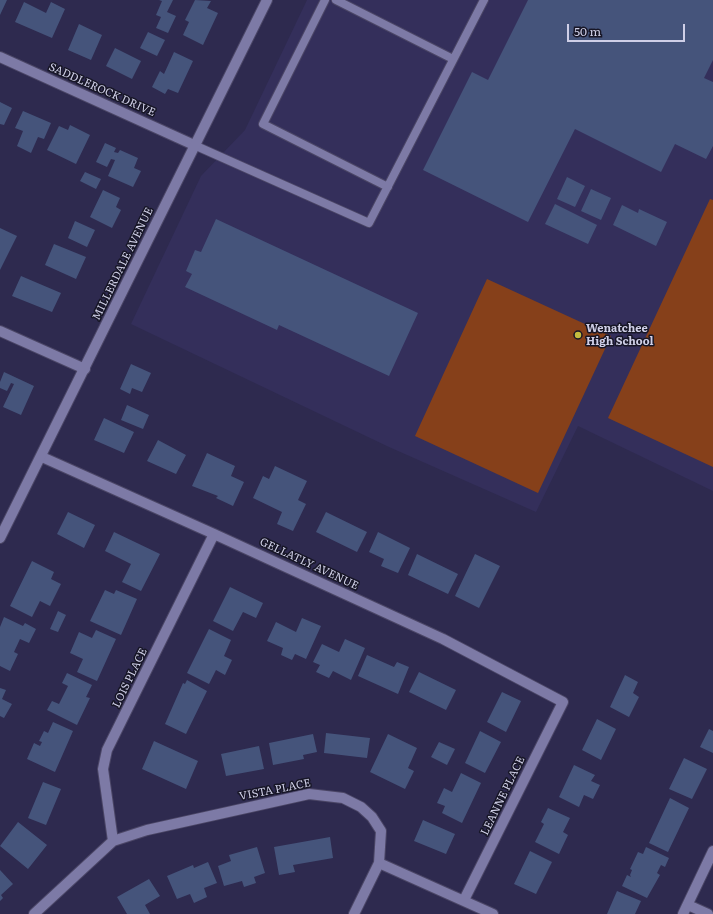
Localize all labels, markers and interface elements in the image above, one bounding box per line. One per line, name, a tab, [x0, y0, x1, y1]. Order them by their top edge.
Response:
scale bar	[569, 16, 687, 42]
text: 50 m	[574, 22, 601, 40]
street label: SADDLEROCK DRIVE	[47, 60, 157, 120]
street label: MILLERDALE AVENUE	[90, 205, 156, 323]
place label: Wenatchee High School	[586, 322, 653, 348]
marker: Wenatchee High School	[573, 330, 583, 340]
street label: GELLATLY AVENUE	[258, 535, 360, 593]
street label: LOIS PLACE	[110, 646, 150, 710]
street label: LEANNE PLACE	[478, 755, 528, 837]
street label: VISTA PLACE	[238, 777, 312, 803]

